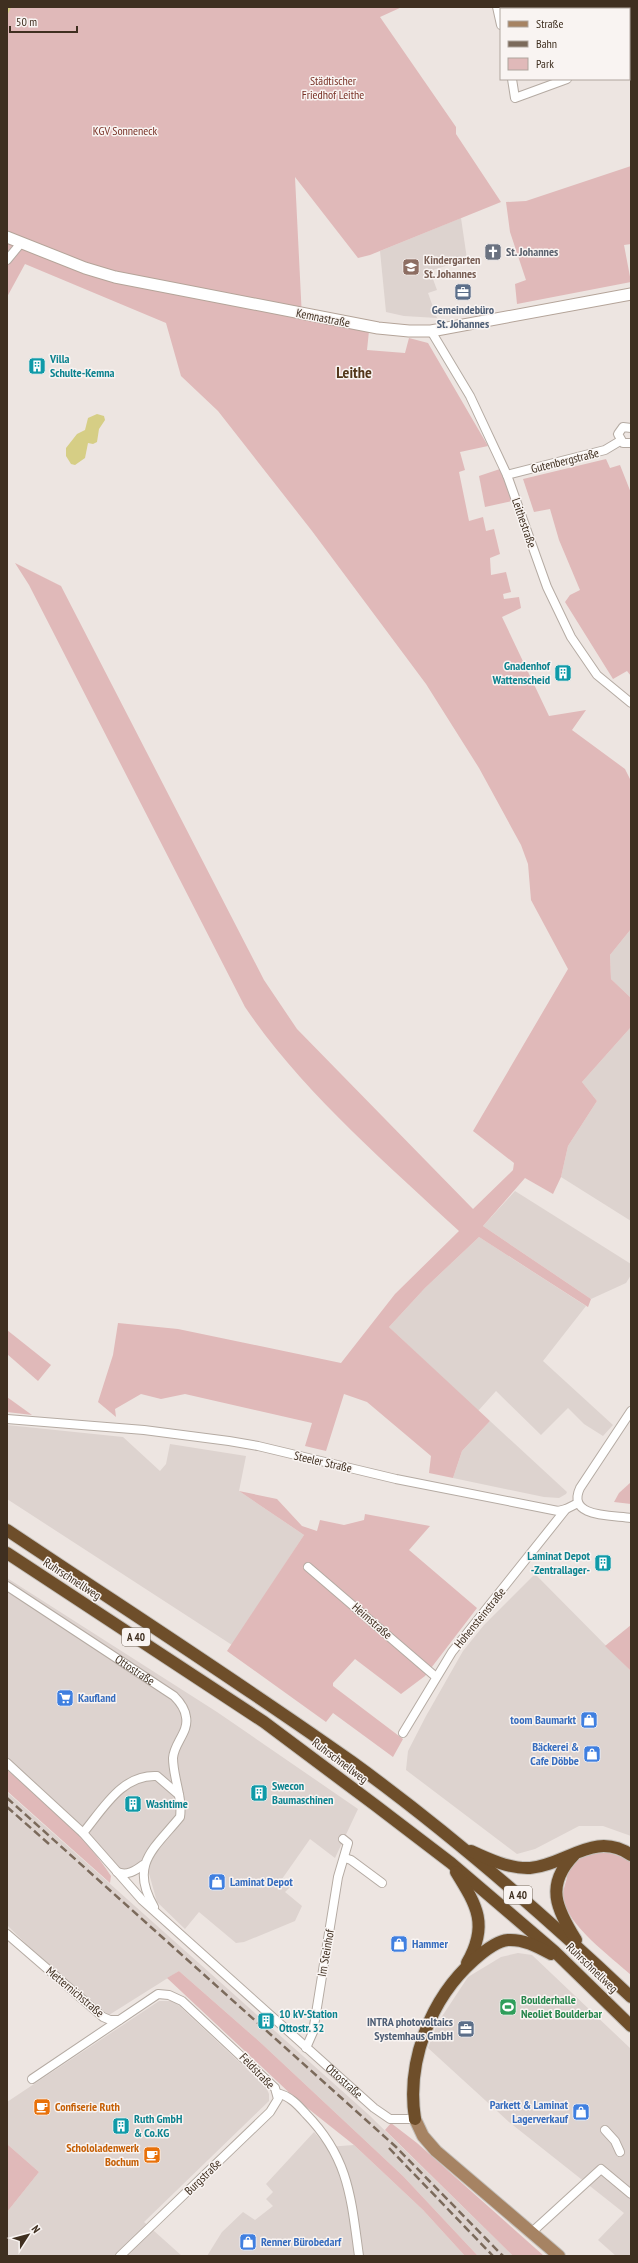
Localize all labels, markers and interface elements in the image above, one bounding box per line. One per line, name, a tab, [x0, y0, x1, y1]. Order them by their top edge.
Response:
scale bar	[10, 8, 77, 34]
legend	[500, 8, 630, 80]
text: 50 m	[16, 14, 37, 29]
text: Straße	[536, 16, 563, 31]
text: Bahn	[536, 36, 557, 51]
text: Park	[536, 56, 554, 71]
park label: Städtischer Friedhof Leithe	[302, 73, 364, 102]
park label: KGV Sonneneck	[93, 123, 157, 138]
church icon: St. Johannes	[483, 242, 503, 262]
place label: St. Johannes	[506, 244, 558, 259]
place label: Kindergarten St. Johannes	[424, 252, 480, 281]
school or university icon: Kindergarten St. Johannes	[401, 257, 421, 277]
office icon: Gemeindebüro St. Johannes	[453, 282, 473, 302]
place label: Gemeindebüro St. Johannes	[432, 302, 495, 331]
street label: Kemnastraße	[295, 305, 351, 330]
place label: Villa Schulte-Kemna	[49, 351, 115, 380]
building icon: Villa Schulte-Kemna	[27, 356, 47, 376]
district label: Leithe	[336, 362, 372, 382]
street label: Gutenbergstraße	[529, 445, 600, 476]
street label: Leithestraße	[509, 496, 540, 550]
place label: Gnadenhof Wattenscheid	[492, 658, 551, 687]
building icon: Gnadenhof Wattenscheid	[553, 663, 573, 683]
street label: Steeler Straße	[293, 1448, 354, 1475]
place label: Laminat Depot -Zentrallager-	[527, 1548, 591, 1577]
building icon: Laminat Depot -Zentrallager-	[593, 1553, 613, 1573]
street label: Ruhrschnellweg	[41, 1554, 104, 1603]
street label: Hohensteinstraße	[451, 1584, 509, 1651]
street label: Heimstraße	[349, 1599, 395, 1642]
road number: A 40	[122, 1628, 150, 1646]
street label: Ottostraße	[112, 1651, 158, 1688]
supermarket icon: Kaufland	[55, 1688, 75, 1708]
place label: Kaufland	[78, 1690, 116, 1705]
shop icon: toom Baumarkt	[579, 1710, 599, 1730]
place label: toom Baumarkt	[510, 1712, 577, 1727]
street label: Ruhrschnellweg	[309, 1735, 371, 1786]
place label: Bäckerei & Cafe Döbbe	[530, 1739, 579, 1768]
shop icon: Bäckerei & Cafe Döbbe	[582, 1744, 602, 1764]
place label: Swecon Baumaschinen	[272, 1778, 334, 1807]
building icon: Swecon Baumaschinen	[249, 1783, 269, 1803]
building icon: Washtime	[123, 1794, 143, 1814]
place label: Washtime	[145, 1796, 188, 1811]
shop icon: Laminat Depot	[207, 1872, 227, 1892]
place label: Laminat Depot	[230, 1874, 293, 1889]
road number: A 40	[504, 1886, 532, 1904]
street label: Im Steinhof	[314, 1927, 337, 1978]
shop icon: Hammer	[389, 1934, 409, 1954]
place label: Hammer	[412, 1936, 448, 1951]
street label: Ruhrschnellweg	[563, 1939, 621, 1996]
street label: Metternichstraße	[43, 1963, 107, 2020]
place label: Boulderhalle Neoliet Boulderbar	[521, 1992, 602, 2021]
sports icon: Boulderhalle Neoliet Boulderbar	[498, 1997, 518, 2017]
place label: 10 kV-Station Ottostr. 32	[279, 2006, 338, 2035]
building icon: 10 kV-Station Ottostr. 32	[256, 2011, 276, 2031]
place label: INTRA photovoltaics Systemhaus GmbH	[367, 2014, 453, 2043]
office icon: INTRA photovoltaics Systemhaus GmbH	[456, 2019, 476, 2039]
street label: Feldstraße	[237, 2050, 278, 2092]
street label: Ottostraße	[323, 2060, 366, 2101]
cafe icon: Confiserie Ruth	[32, 2097, 52, 2117]
place label: Parkett & Laminat Lagerverkauf	[490, 2097, 569, 2126]
place label: Confiserie Ruth	[55, 2099, 120, 2114]
shop icon: Parkett & Laminat Lagerverkauf	[571, 2102, 591, 2122]
place label: Ruth GmbH & Co.KG	[134, 2111, 182, 2140]
building icon: Ruth GmbH & Co.KG	[111, 2116, 131, 2136]
place label: Schololadenwerk Bochum	[66, 2140, 139, 2169]
cafe icon: Schololadenwerk Bochum	[142, 2145, 162, 2165]
street label: Burgstraße	[181, 2155, 224, 2198]
north arrow	[8, 2215, 48, 2255]
text: N	[29, 2223, 44, 2236]
shop icon: Renner Bürobedarf	[238, 2232, 258, 2252]
place label: Renner Bürobedarf	[261, 2234, 342, 2249]

